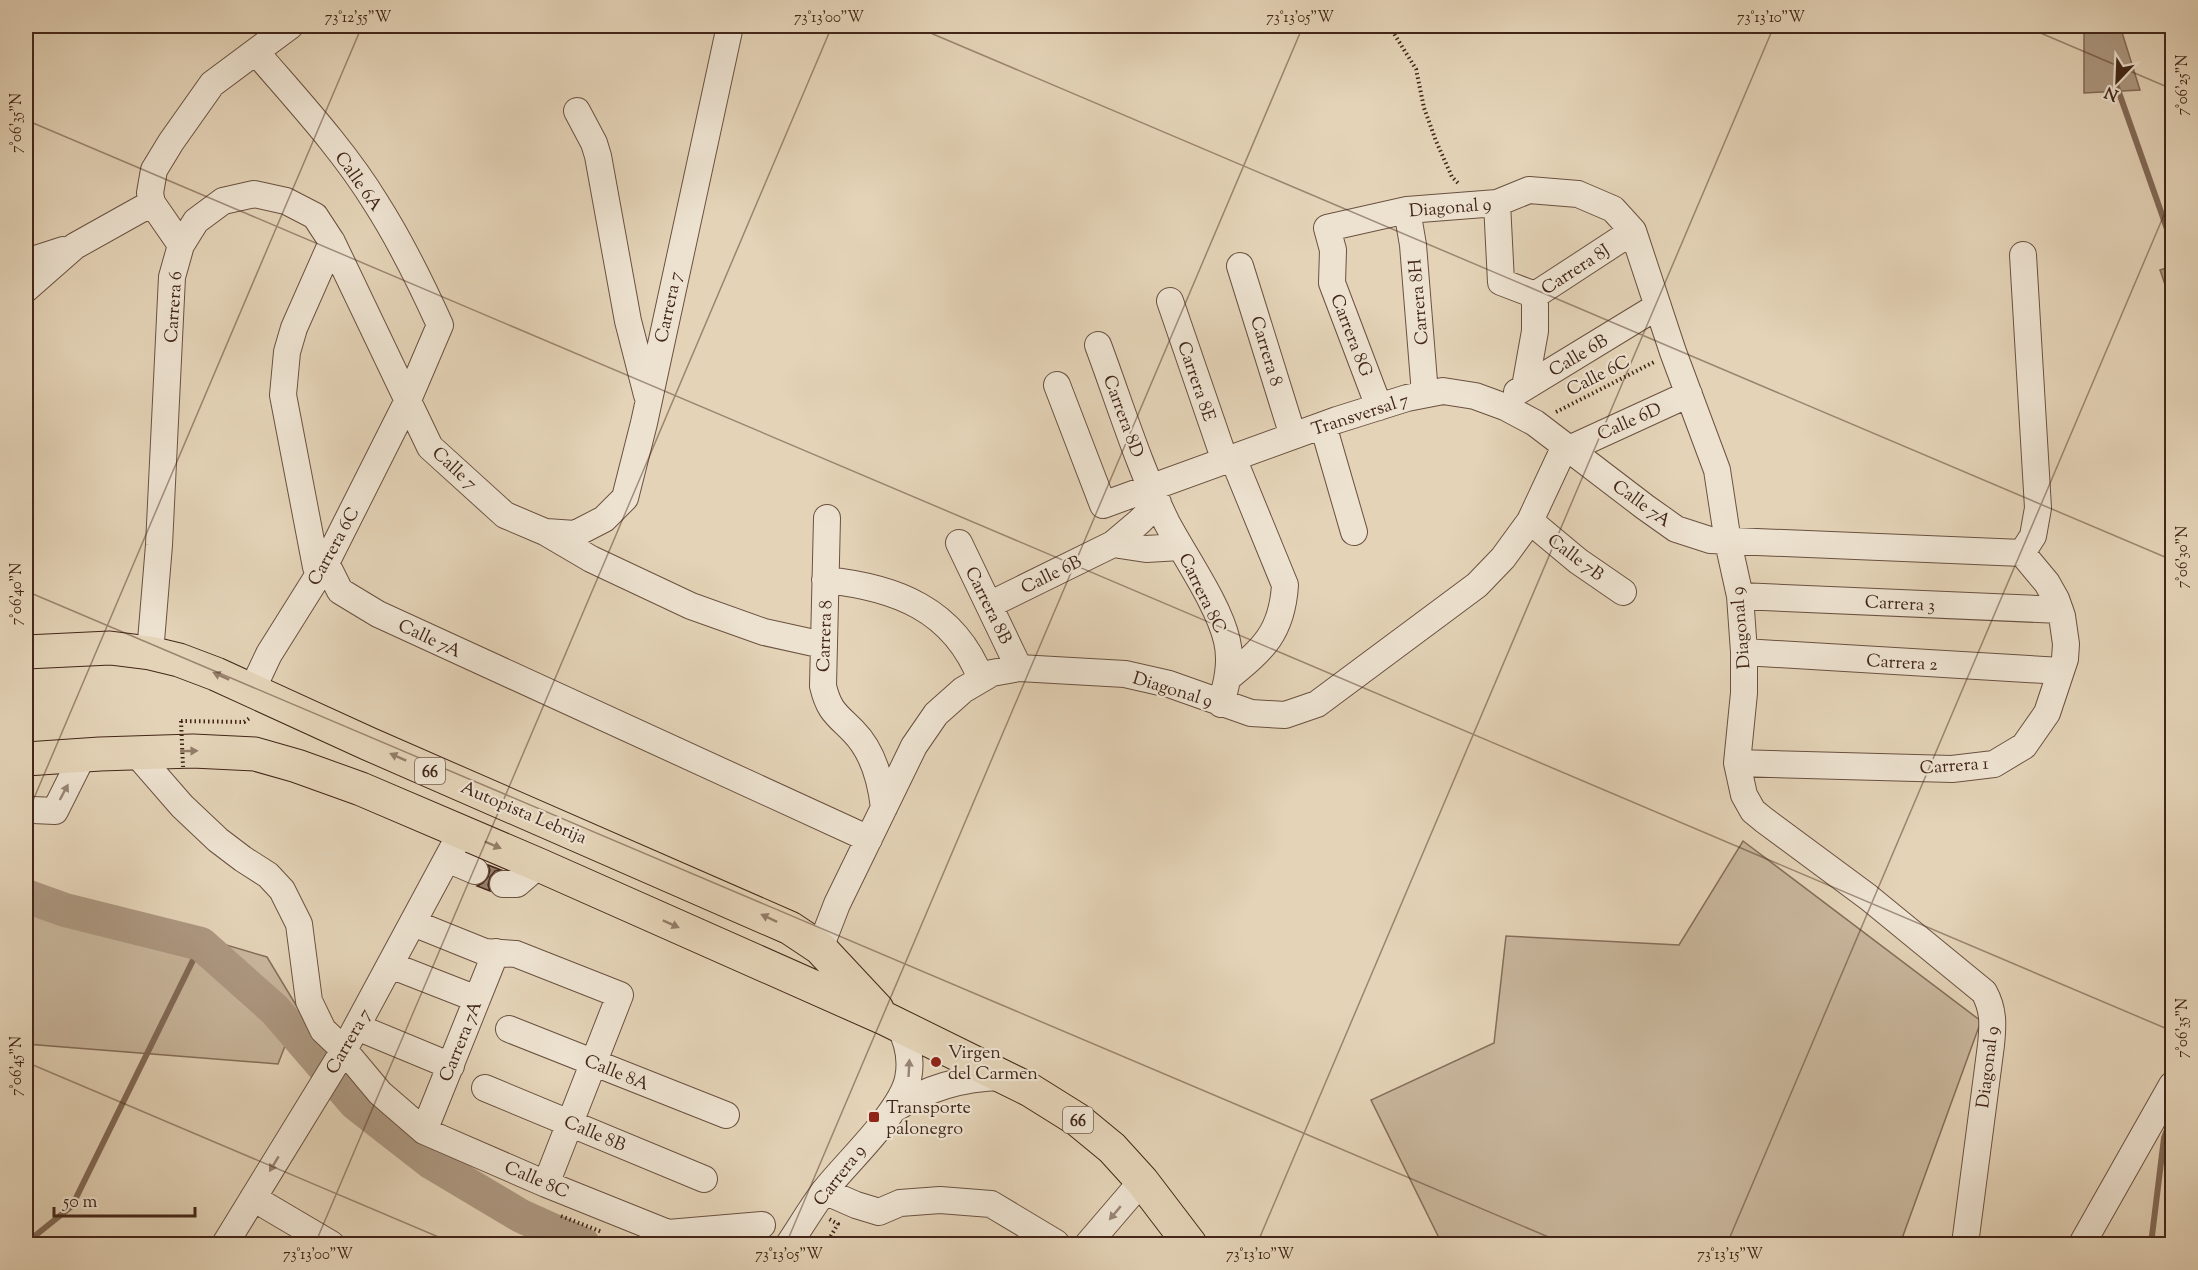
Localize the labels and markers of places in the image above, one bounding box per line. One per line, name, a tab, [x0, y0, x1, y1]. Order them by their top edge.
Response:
place label: Virgen del Carmen	[948, 1041, 1038, 1088]
marker: Virgen del Carmen	[929, 1055, 943, 1069]
place label: Transporte palonegro	[886, 1096, 971, 1143]
marker: Transporte palonegro	[867, 1110, 881, 1124]

